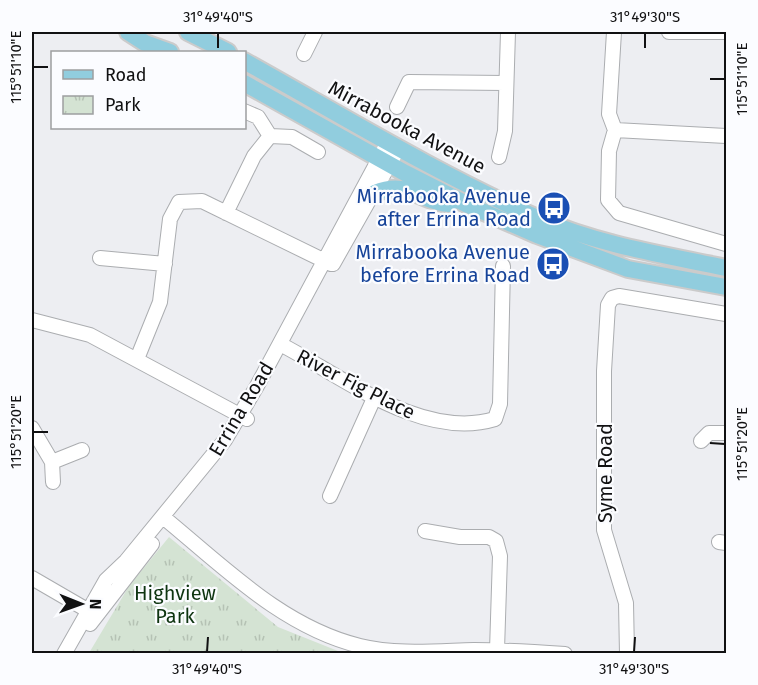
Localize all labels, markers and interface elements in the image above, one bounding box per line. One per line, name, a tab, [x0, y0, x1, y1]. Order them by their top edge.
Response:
text: 31°49'40"S	[183, 8, 253, 26]
text: 31°49'30"S	[610, 8, 680, 26]
text: 115°51'10"E	[7, 30, 25, 104]
text: 115°51'10"E	[733, 42, 751, 116]
legend	[51, 51, 246, 129]
text: Road	[105, 64, 147, 86]
street label: Mirrabooka Avenue	[324, 75, 490, 179]
text: Park	[105, 94, 141, 116]
place label: Mirrabooka Avenue after Errina Road	[356, 184, 531, 231]
bus stop icon: Mirrabooka Avenue after Errina Road	[536, 190, 572, 226]
place label: Mirrabooka Avenue before Errina Road	[355, 240, 530, 287]
bus stop icon: Mirrabooka Avenue before Errina Road	[535, 246, 571, 282]
street label: River Fig Place	[293, 344, 419, 424]
street label: Errina Road	[204, 358, 278, 460]
text: 115°51'20"E	[7, 395, 25, 469]
text: 115°51'20"E	[733, 407, 751, 481]
street label: Syme Road	[593, 423, 617, 523]
north arrow	[51, 574, 111, 634]
park label: Highview Park	[134, 581, 216, 628]
text: N	[86, 599, 105, 610]
text: 31°49'40"S	[172, 660, 242, 678]
text: 31°49'30"S	[599, 660, 669, 678]

